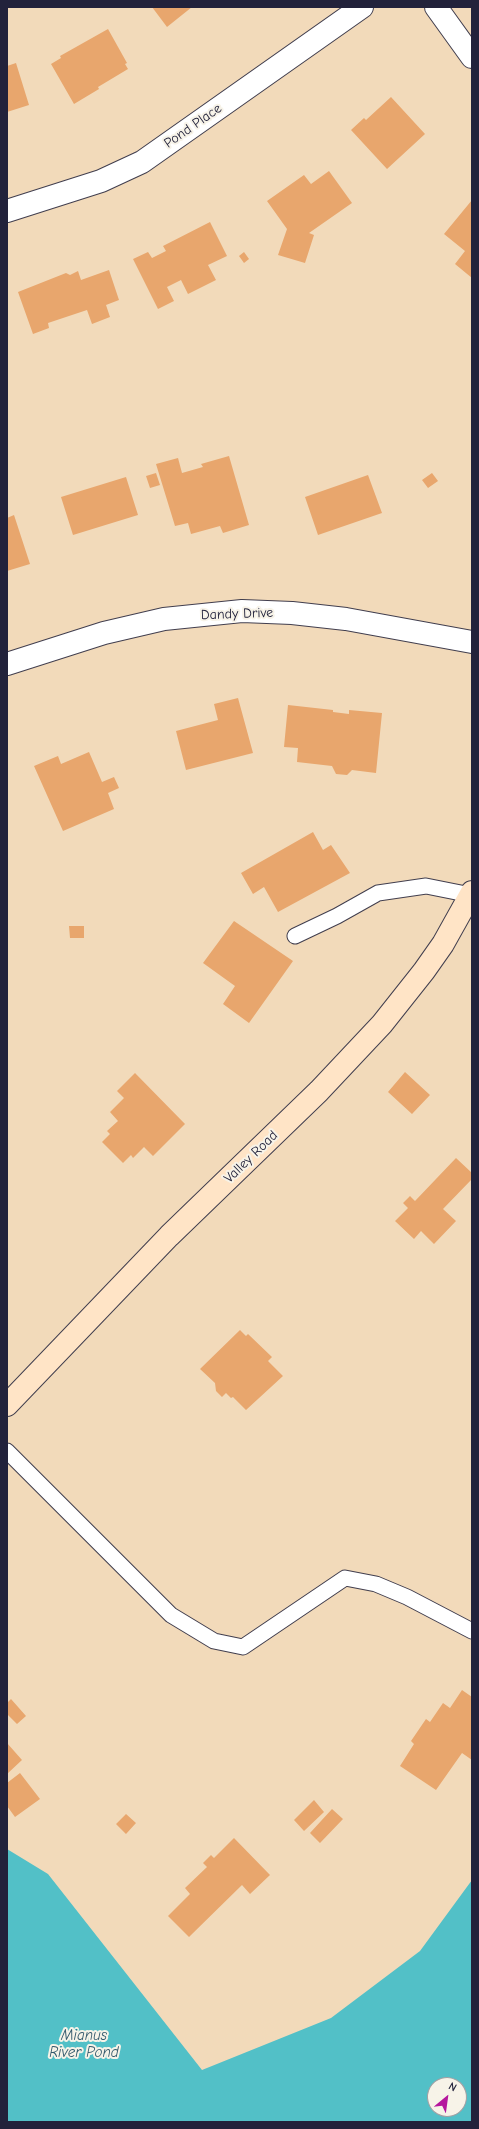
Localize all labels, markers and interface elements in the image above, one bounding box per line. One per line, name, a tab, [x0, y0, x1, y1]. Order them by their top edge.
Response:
street label: Pond Place	[161, 100, 225, 152]
street label: Dandy Drive	[201, 604, 273, 624]
street label: Valley Road	[221, 1127, 281, 1187]
water label: Mianus River Pond	[49, 2027, 119, 2062]
north arrow	[427, 2077, 467, 2117]
text: N	[446, 2080, 459, 2094]

